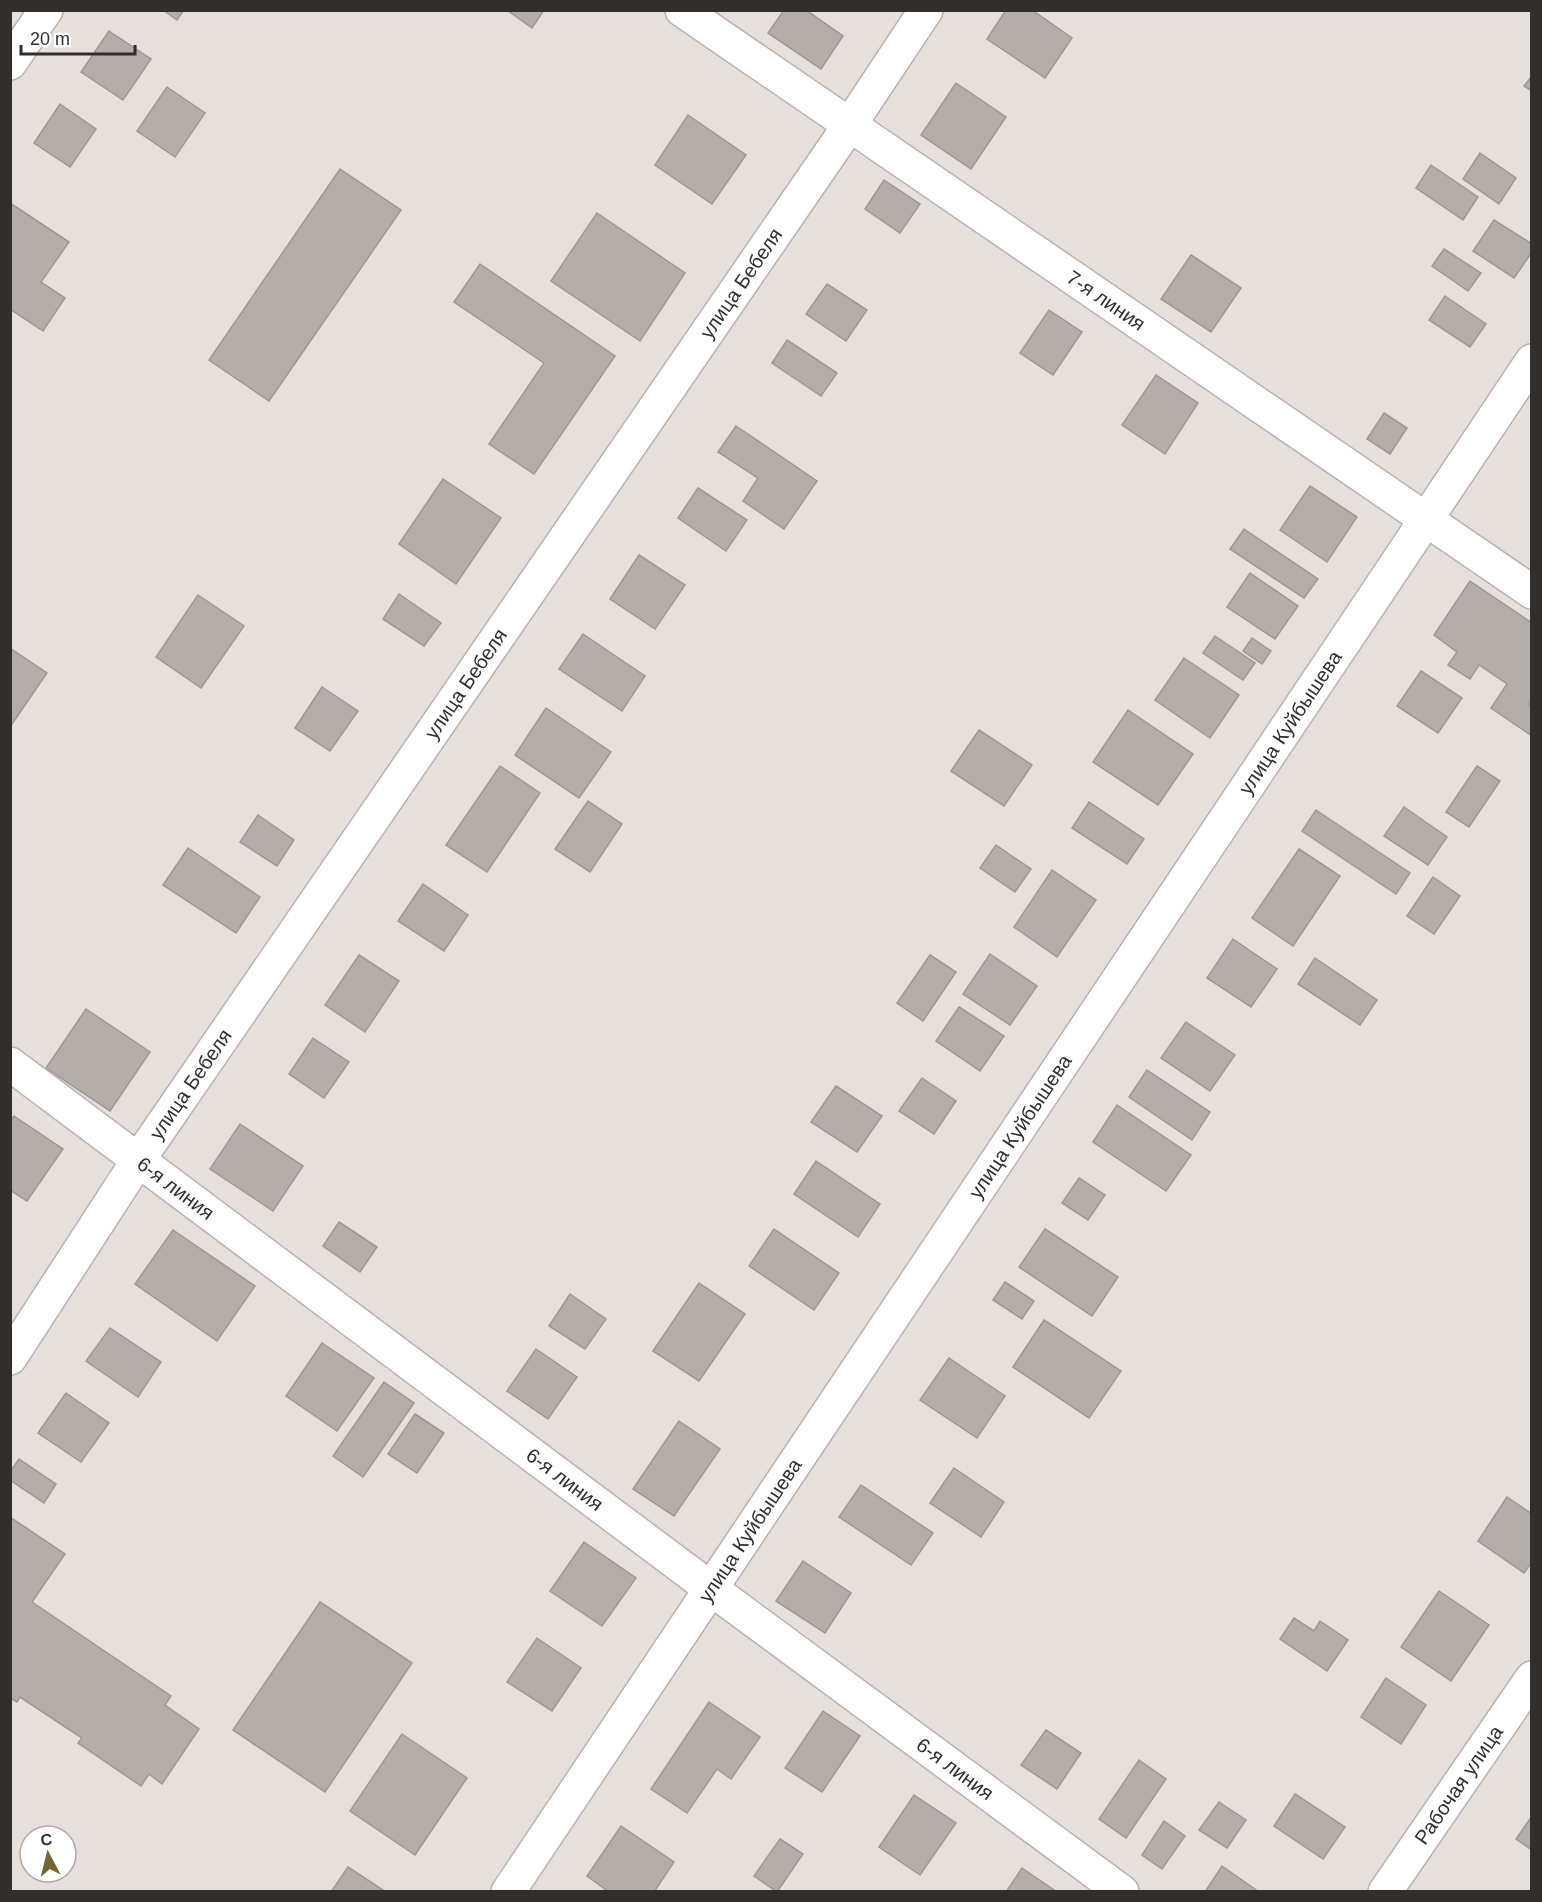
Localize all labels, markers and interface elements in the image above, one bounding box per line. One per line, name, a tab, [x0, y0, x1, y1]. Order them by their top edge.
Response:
scale bar	[21, 18, 135, 56]
text: 20 m	[30, 29, 70, 49]
street label: улица Бебеля	[695, 224, 787, 342]
street label: 7-я линия	[1063, 266, 1150, 335]
street label: улица Бебеля	[420, 624, 511, 743]
street label: улица Куйбышева	[1234, 646, 1347, 798]
street label: улица Бебеля	[145, 1025, 236, 1143]
street label: улица Куйбышева	[964, 1050, 1076, 1202]
street label: 6-я линия	[133, 1152, 218, 1224]
street label: 6-я линия	[522, 1443, 607, 1515]
street label: улица Куйбышева	[694, 1454, 806, 1606]
street label: Рабочая улица	[1410, 1721, 1507, 1848]
street label: 6-я линия	[912, 1733, 998, 1804]
north arrow	[18, 1824, 78, 1884]
text: С	[39, 1830, 53, 1849]

